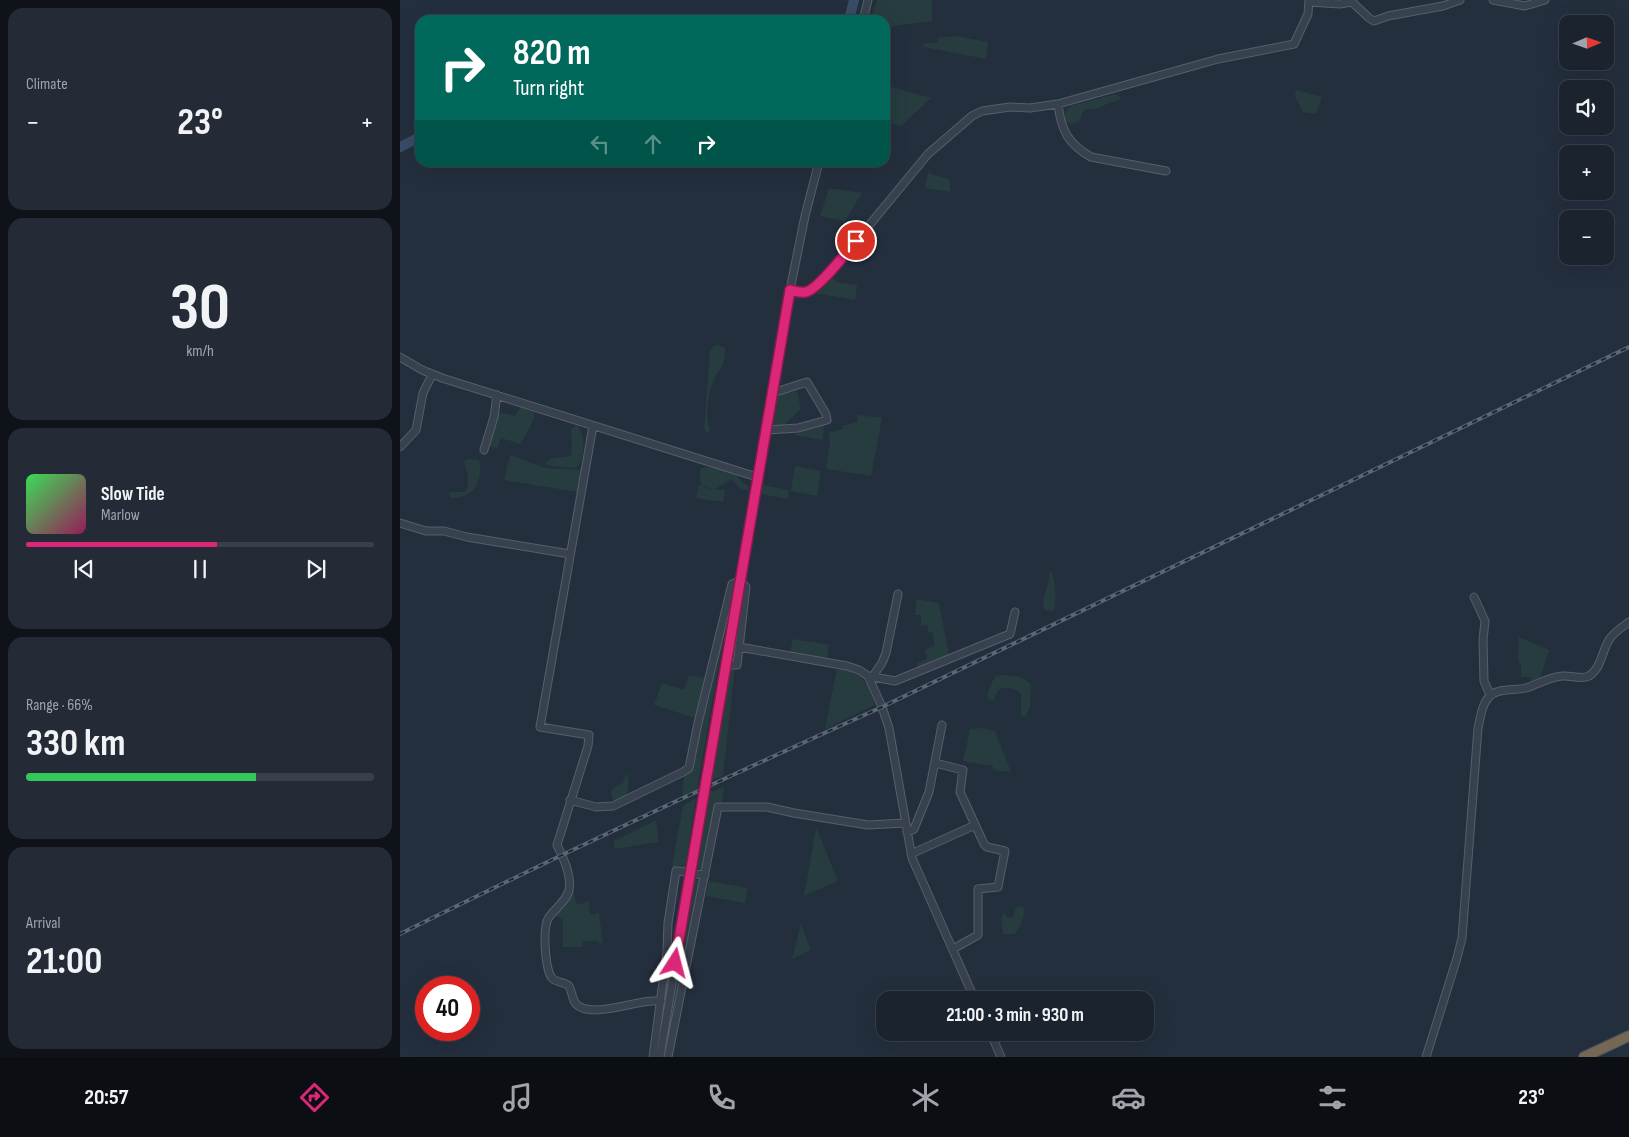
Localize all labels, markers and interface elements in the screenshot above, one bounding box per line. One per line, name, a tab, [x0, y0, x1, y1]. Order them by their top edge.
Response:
north arrow	[1559, 15, 1614, 70]
map controls	[1559, 15, 1614, 265]
text: 820 m	[513, 32, 590, 75]
icon: right	[430, 35, 495, 100]
text: Climate	[26, 75, 68, 94]
text: Turn right	[513, 75, 584, 102]
button: sound	[1559, 80, 1614, 135]
text: 23°	[177, 100, 223, 145]
text: −	[26, 106, 40, 139]
text: +	[360, 106, 374, 139]
icon: left	[586, 130, 614, 158]
icon: ahead	[639, 130, 667, 158]
icon: right	[692, 130, 720, 158]
button: +	[1559, 145, 1614, 200]
button: −	[1559, 210, 1614, 265]
pin	[835, 220, 877, 262]
icon: arrive	[842, 227, 870, 255]
text: 30	[170, 270, 230, 348]
text: km/h	[186, 342, 214, 361]
text: Slow Tide	[101, 483, 165, 506]
text: Marlow	[101, 506, 140, 525]
icon: previous	[70, 555, 98, 583]
icon: pause	[186, 555, 214, 583]
icon: next	[302, 555, 330, 583]
text: Range · 66%	[26, 696, 93, 715]
text: 330 km	[26, 721, 125, 766]
text: Arrival	[26, 914, 60, 933]
position arrow	[648, 936, 700, 988]
text: 21:00	[26, 939, 102, 984]
speed limit sign: 40	[415, 976, 480, 1041]
text: 21:00 · 3 min · 930 m	[946, 1004, 1084, 1027]
icon: directions	[297, 1080, 332, 1115]
icon: music	[500, 1080, 535, 1115]
icon: phone	[704, 1080, 739, 1115]
icon: climate	[908, 1080, 943, 1115]
icon: car	[1111, 1080, 1146, 1115]
icon: filters	[1315, 1080, 1350, 1115]
text: 20:57	[84, 1084, 128, 1111]
text: 23°	[1518, 1084, 1545, 1111]

